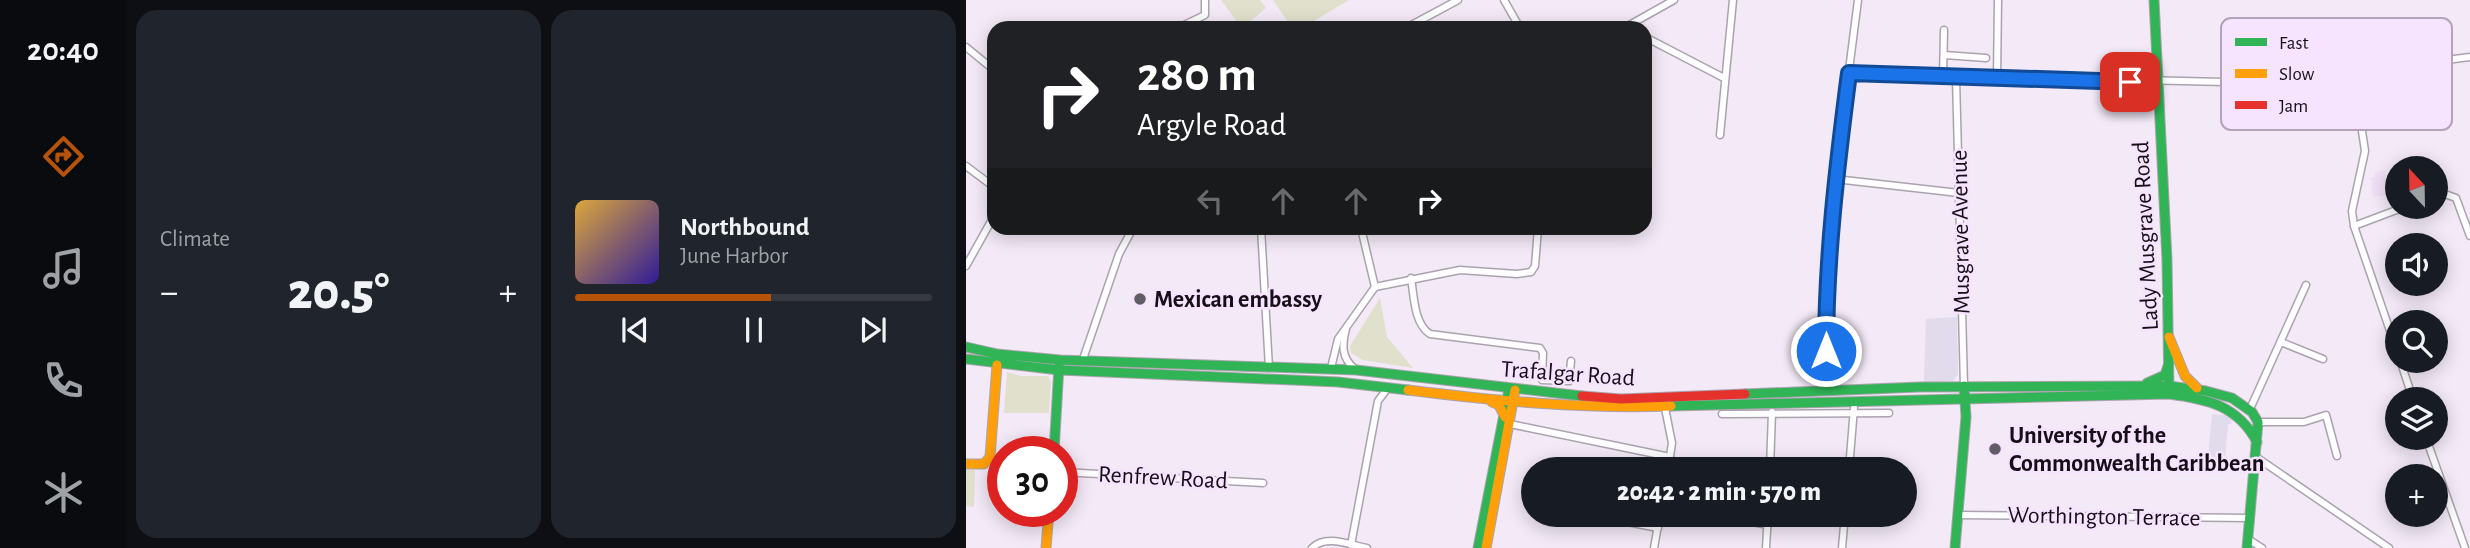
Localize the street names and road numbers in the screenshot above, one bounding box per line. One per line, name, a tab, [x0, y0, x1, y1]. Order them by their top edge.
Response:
street label: Lady Musgrave Road	[2129, 141, 2163, 331]
street label: Musgrave Avenue	[1948, 150, 1974, 314]
street label: Trafalgar Road	[1500, 357, 1636, 391]
street label: Renfrew Road	[1098, 463, 1228, 493]
street label: Worthington Terrace	[2007, 503, 2201, 531]

